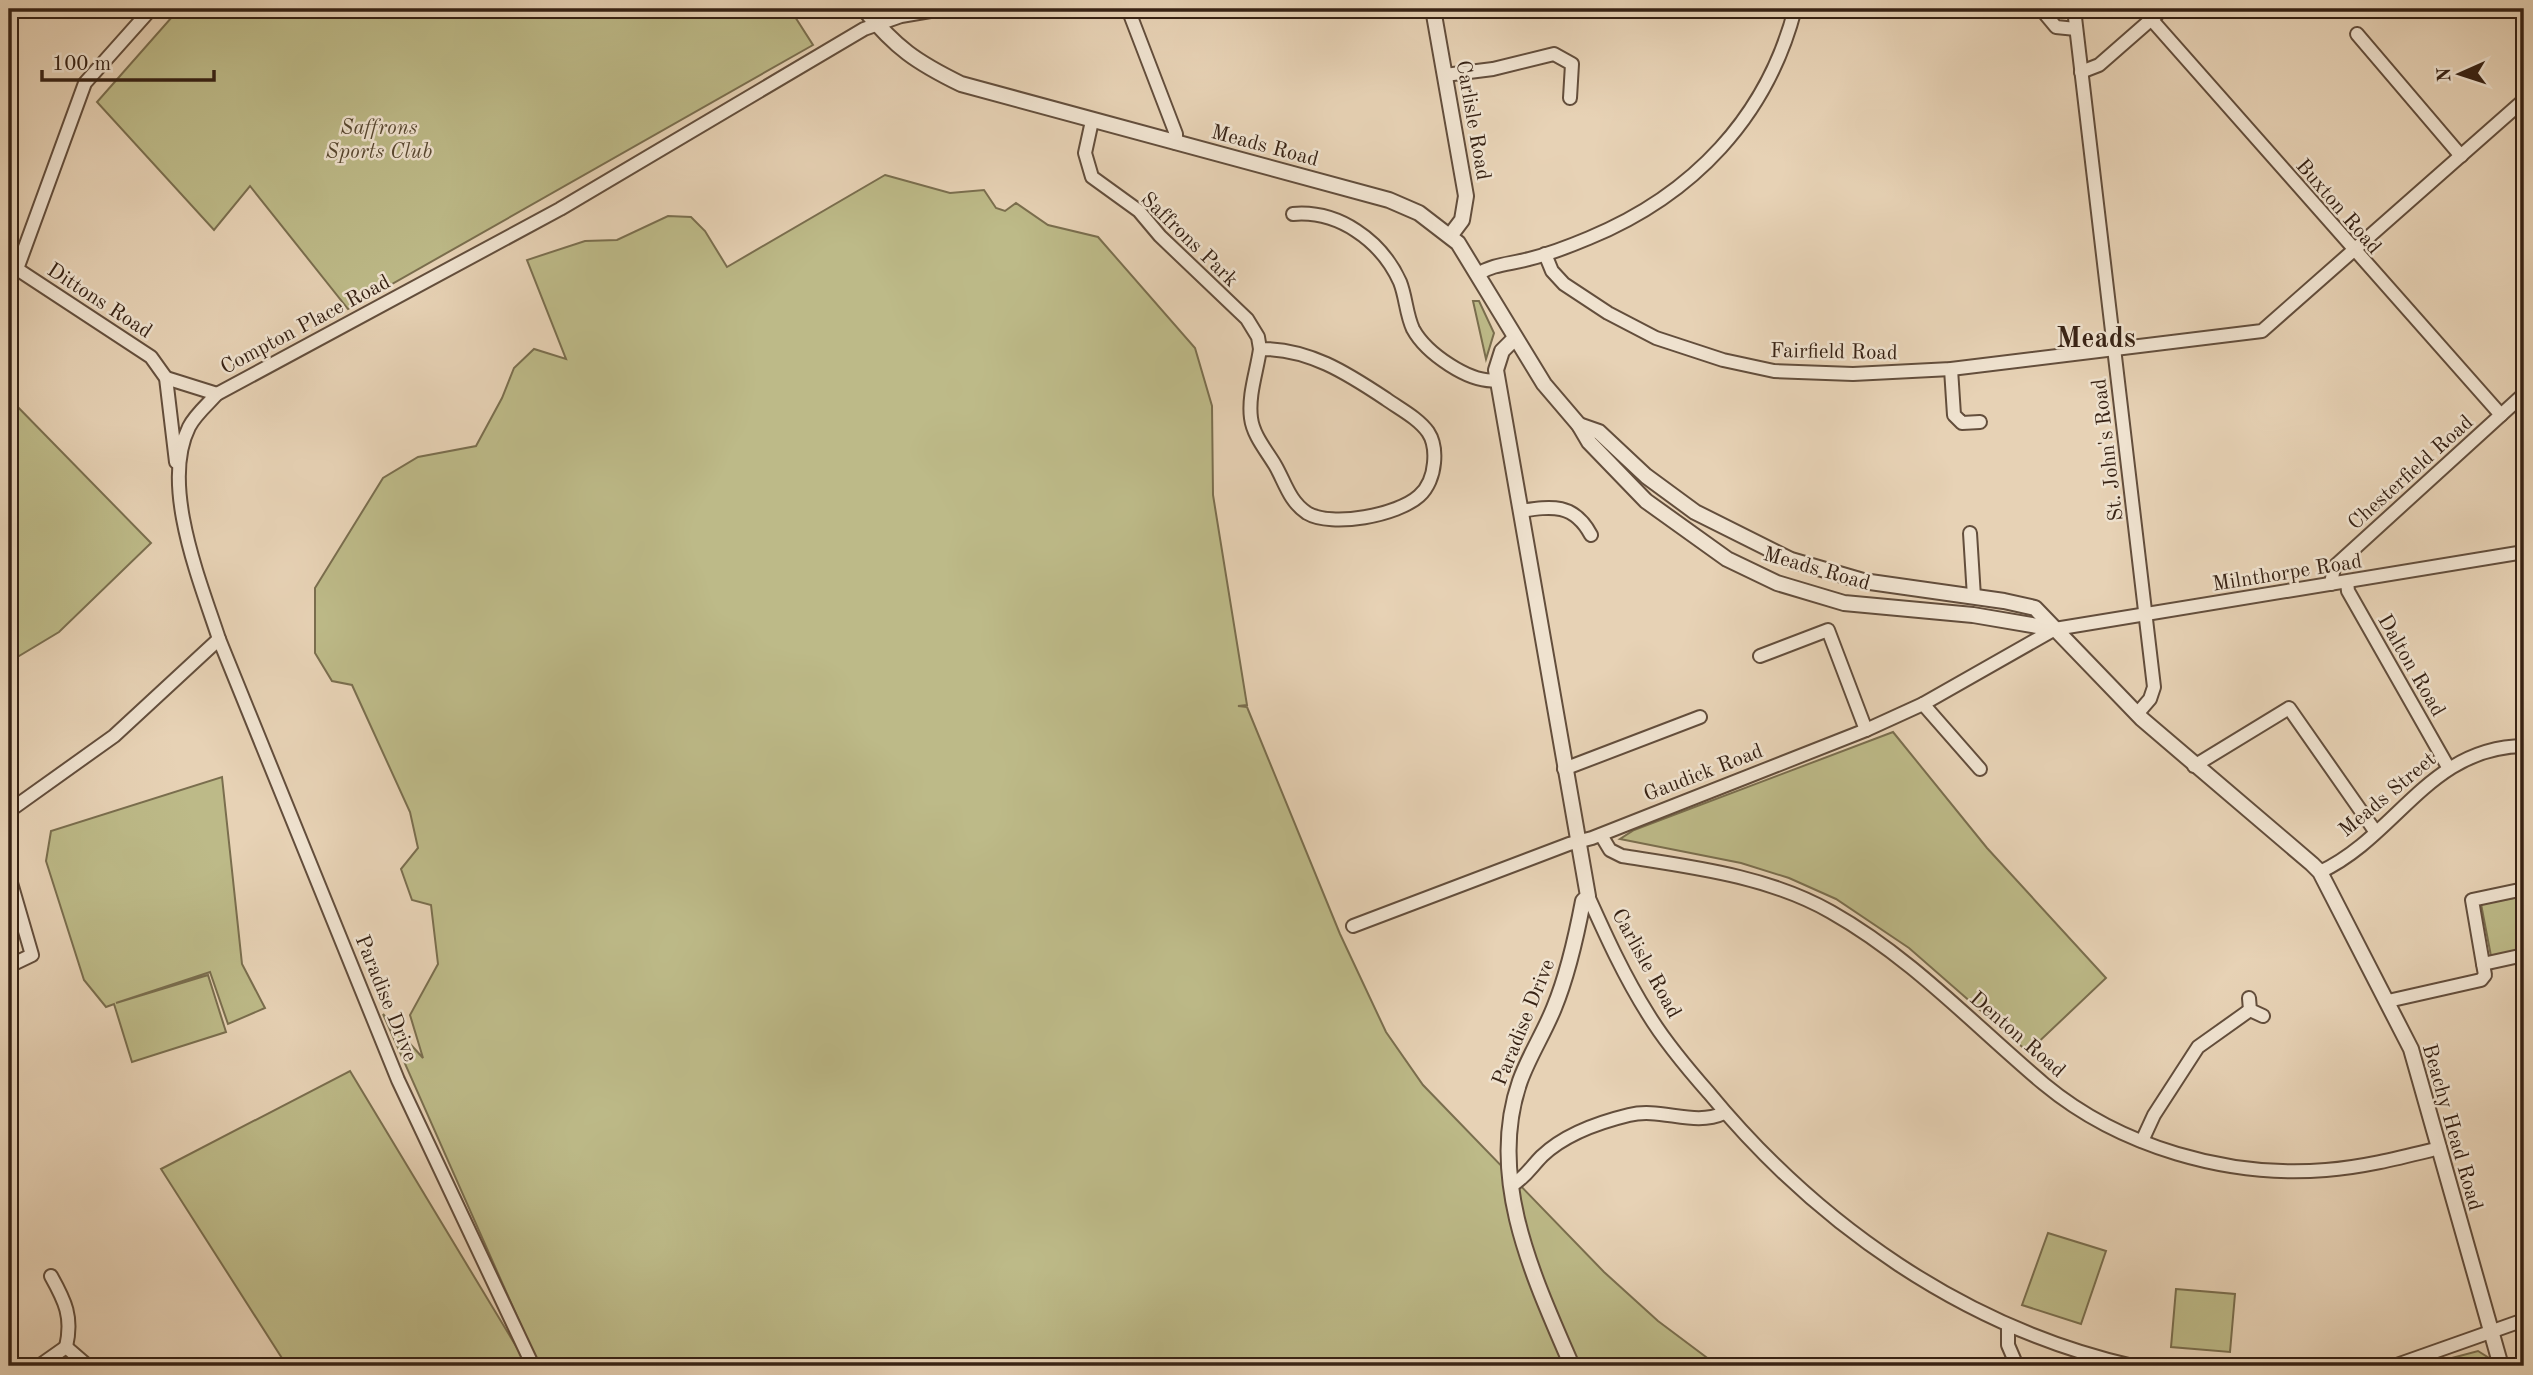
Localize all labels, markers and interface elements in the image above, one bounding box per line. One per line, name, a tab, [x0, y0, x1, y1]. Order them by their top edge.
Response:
scale bar	[42, 38, 214, 82]
north arrow	[2424, 38, 2494, 108]
text: 100 m	[52, 54, 111, 75]
street label: Carlisle Road	[1452, 59, 1493, 182]
text: N	[2436, 67, 2455, 83]
park label: Saffrons Sports Club	[326, 118, 432, 163]
street label: Meads Road	[1209, 122, 1321, 171]
street label: Buxton Road	[2291, 155, 2385, 259]
street label: Saffrons Park	[1136, 189, 1242, 291]
street label: Dittons Road	[43, 260, 155, 343]
street label: Compton Place Road	[217, 272, 394, 379]
district label: Meads	[2056, 326, 2136, 354]
street label: Fairfield Road	[1770, 341, 1898, 364]
street label: St. John's Road	[2089, 377, 2128, 522]
street label: Chesterfield Road	[2345, 412, 2477, 534]
street label: Meads Road	[1761, 544, 1873, 595]
street label: Milnthorpe Road	[2211, 551, 2364, 596]
street label: Dalton Road	[2373, 611, 2448, 720]
street label: Gaudick Road	[1641, 741, 1766, 806]
street label: Meads Street	[2336, 749, 2440, 842]
street label: Carlisle Road	[1607, 905, 1684, 1022]
street label: Paradise Drive	[351, 932, 421, 1065]
street label: Paradise Drive	[1489, 956, 1559, 1089]
street label: Denton Road	[1965, 988, 2069, 1082]
street label: Beachy Head Road	[2418, 1042, 2485, 1213]

